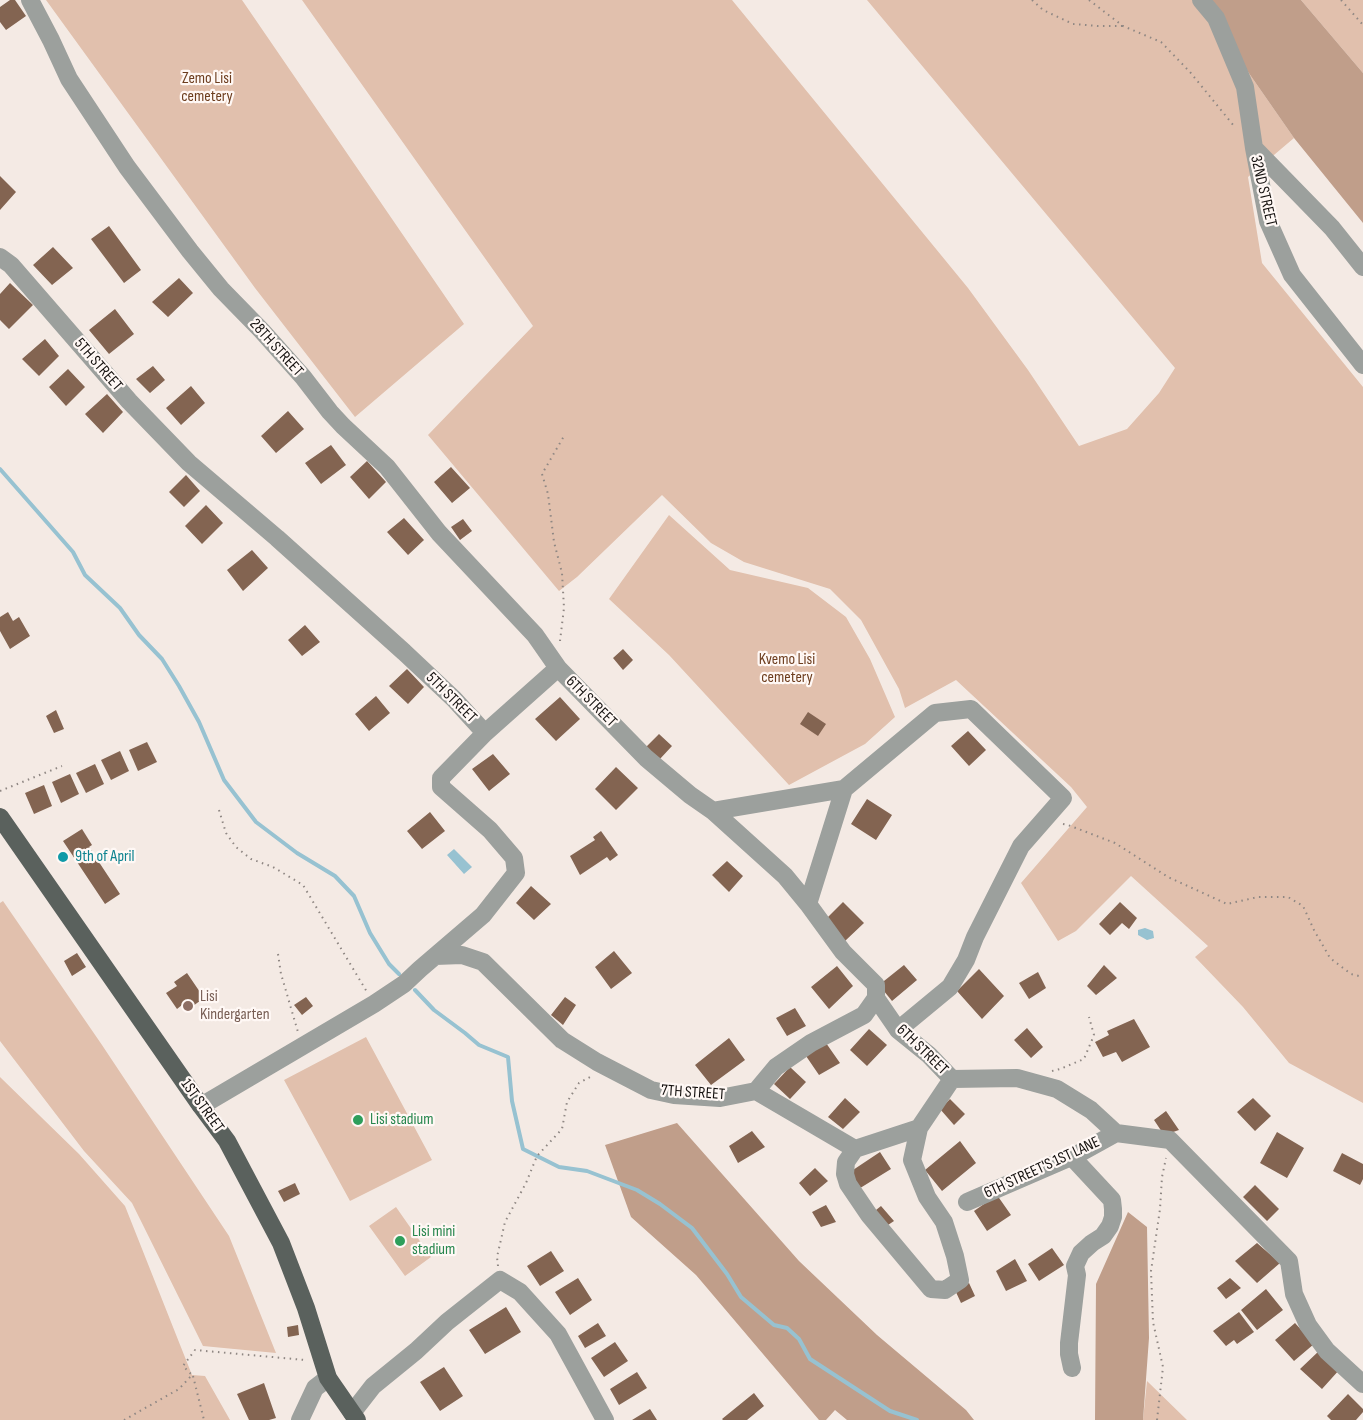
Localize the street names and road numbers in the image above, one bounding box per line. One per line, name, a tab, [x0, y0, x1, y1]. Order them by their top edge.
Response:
street label: 32ND STREET	[1246, 154, 1280, 228]
street label: 28TH STREET	[245, 315, 307, 381]
street label: 5TH STREET	[70, 335, 126, 395]
street label: 5TH STREET	[422, 669, 480, 727]
street label: 6TH STREET	[561, 672, 621, 732]
street label: 6TH STREET	[892, 1021, 952, 1079]
street label: 1ST STREET	[176, 1075, 228, 1137]
street label: 7TH STREET	[660, 1081, 726, 1105]
street label: 6TH STREET'S 1ST LANE	[981, 1133, 1103, 1203]

